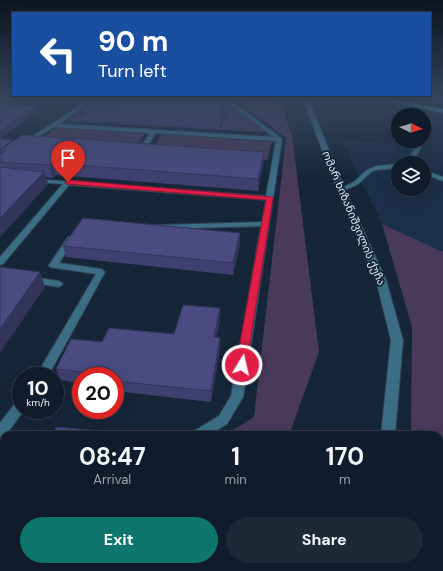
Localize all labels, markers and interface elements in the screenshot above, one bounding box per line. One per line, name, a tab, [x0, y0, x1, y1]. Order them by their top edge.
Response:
text: 90 m	[98, 23, 168, 60]
icon: left	[32, 28, 84, 80]
text: Turn left	[98, 59, 167, 83]
north arrow	[391, 108, 431, 148]
map controls	[391, 108, 431, 196]
pin	[51, 141, 85, 182]
icon: arrive	[57, 147, 79, 169]
street label: ომარ ხიზანიშვილის ქუჩა	[319, 149, 389, 287]
button: layers	[391, 156, 431, 196]
position arrow	[221, 344, 263, 386]
speed limit sign: 20	[72, 367, 124, 419]
text: 10	[27, 375, 49, 401]
text: km/h	[26, 396, 50, 409]
text: 08:47	[79, 441, 146, 472]
text: 1	[231, 441, 240, 472]
text: 170	[326, 441, 364, 472]
text: Arrival	[93, 471, 131, 488]
text: min	[225, 471, 247, 488]
text: m	[339, 471, 351, 488]
button: Exit	[20, 517, 218, 563]
button: Share	[226, 517, 423, 563]

